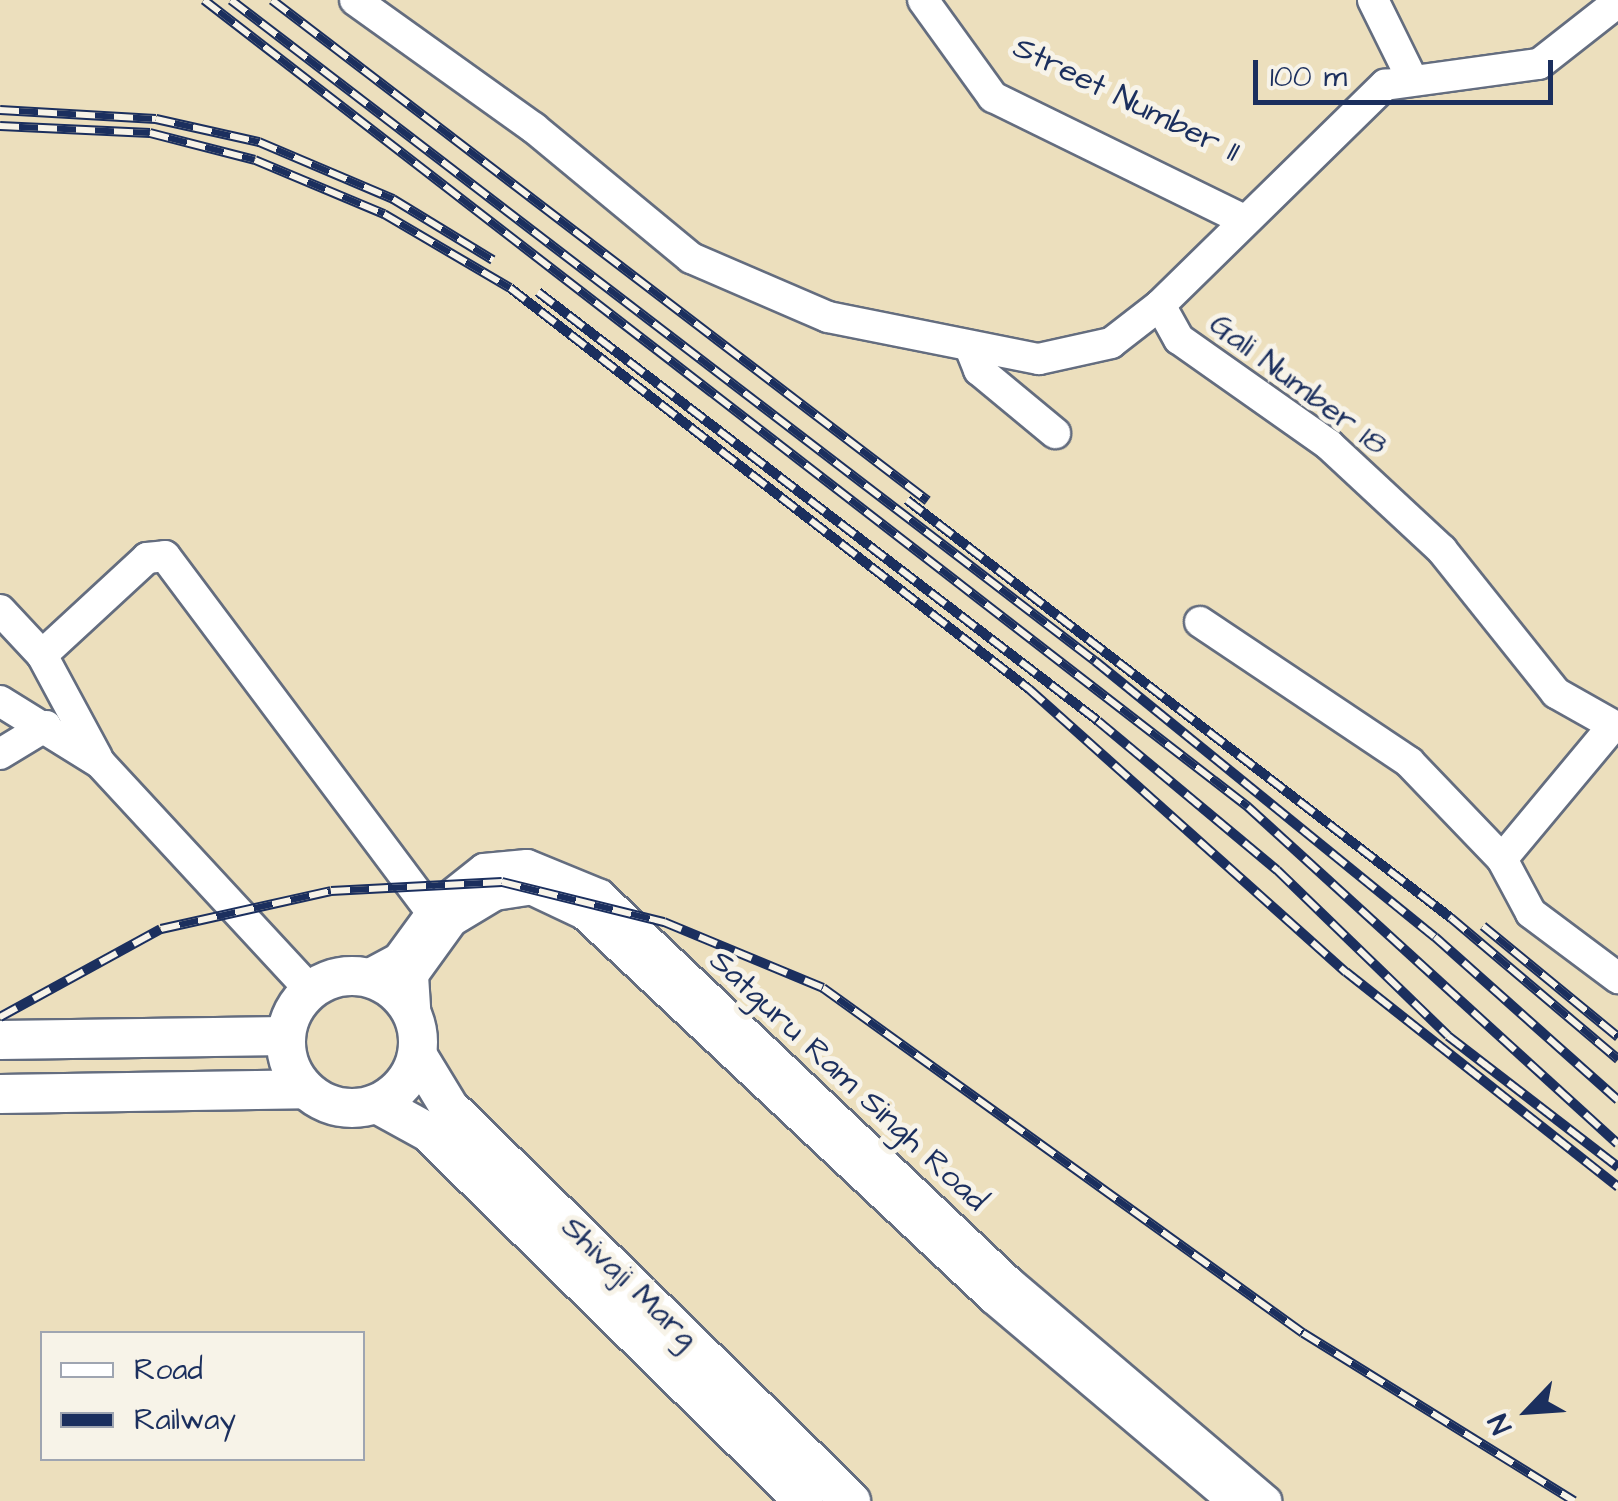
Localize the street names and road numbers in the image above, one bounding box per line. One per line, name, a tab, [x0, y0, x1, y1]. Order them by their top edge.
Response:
street label: Street Number 11	[1007, 29, 1245, 171]
street label: Gali Number 18	[1201, 306, 1395, 464]
street label: Satguru Ram Singh Road	[701, 942, 995, 1220]
street label: Shivaji Marg	[553, 1209, 705, 1357]

